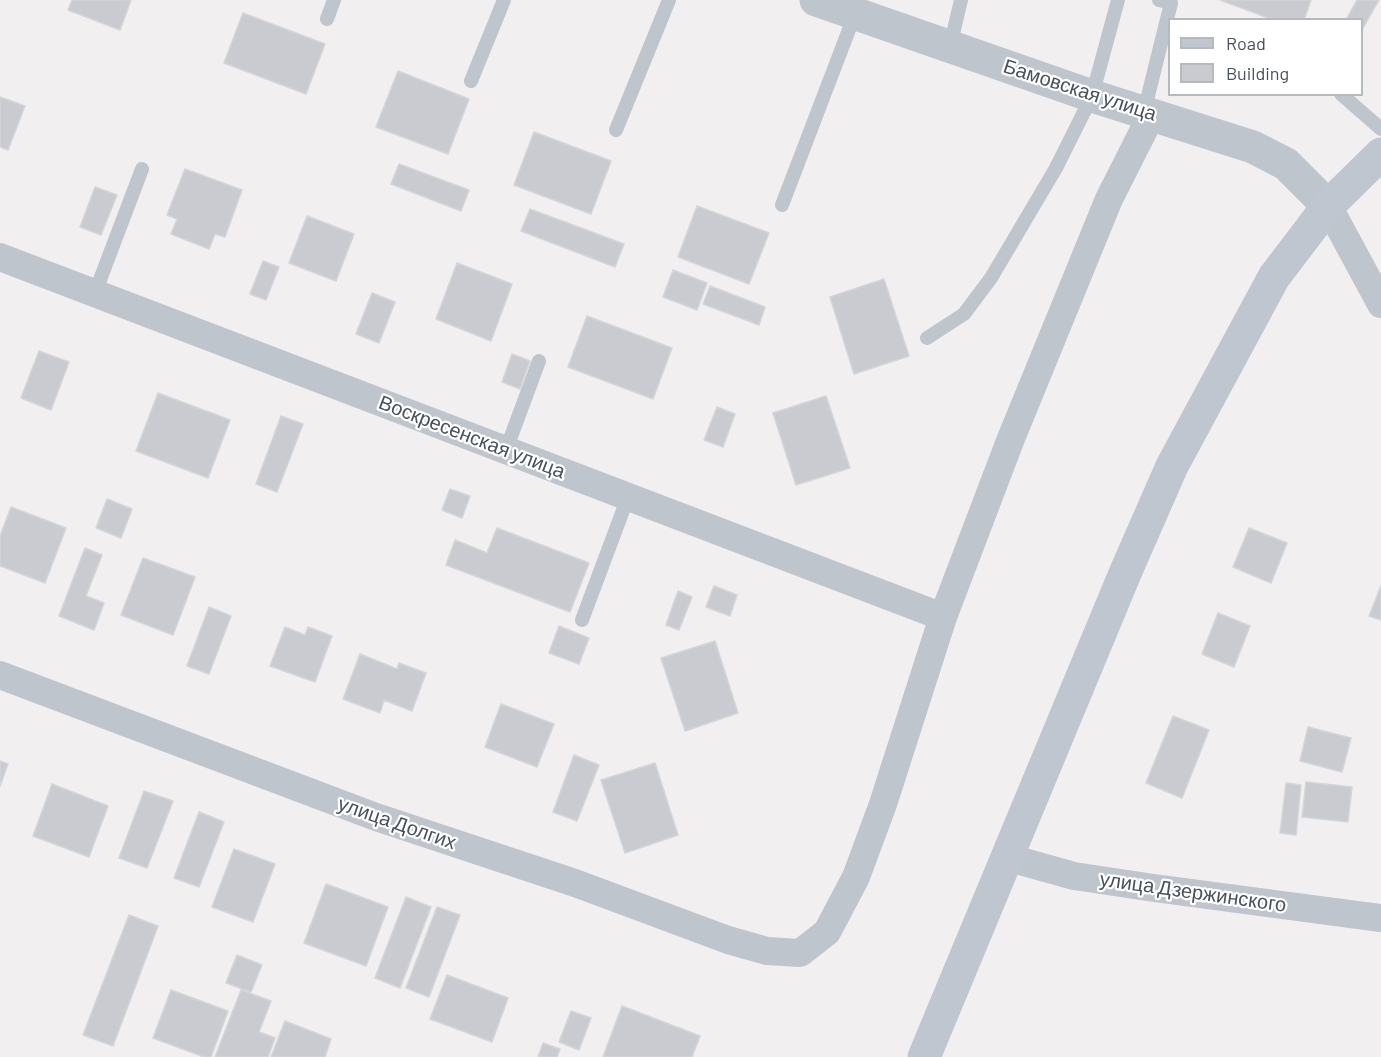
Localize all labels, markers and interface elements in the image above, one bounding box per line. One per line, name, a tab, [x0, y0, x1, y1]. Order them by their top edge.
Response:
legend	[1168, 18, 1363, 96]
text: Road	[1226, 32, 1266, 54]
street label: Бамовская улица	[1000, 54, 1160, 126]
text: Building	[1226, 62, 1289, 84]
street label: Воскресенская улица	[375, 390, 569, 484]
street label: улица Долгих	[335, 792, 459, 854]
street label: улица Дзержинского	[1098, 867, 1288, 917]

